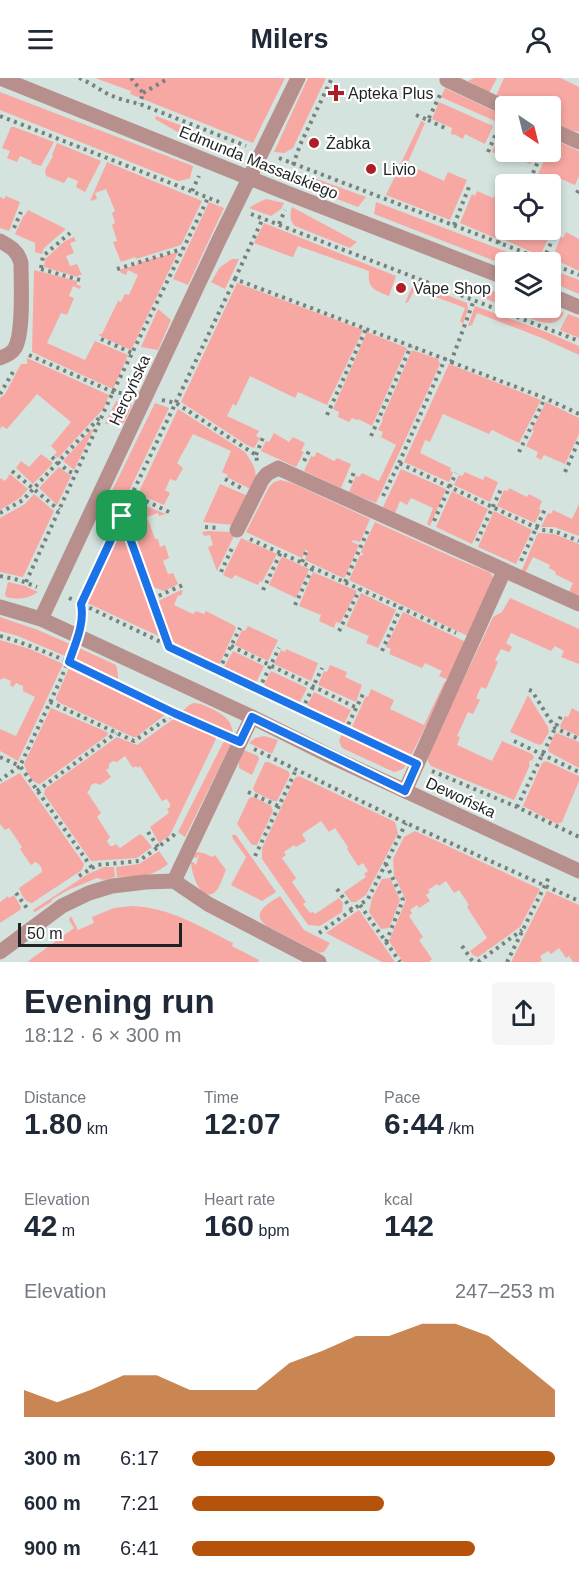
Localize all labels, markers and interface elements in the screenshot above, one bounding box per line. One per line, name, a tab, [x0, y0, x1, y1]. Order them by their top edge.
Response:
icon: menu	[24, 23, 57, 56]
icon: person	[522, 23, 555, 56]
text: Milers	[250, 24, 329, 54]
place label: Apteka Plus	[348, 85, 433, 102]
marker: Apteka Plus	[329, 86, 343, 100]
north arrow	[495, 96, 561, 162]
map controls	[495, 96, 561, 318]
street label: Edmunda Massalskiego	[177, 123, 341, 202]
place label: Żabka	[326, 134, 371, 152]
marker: Żabka	[307, 136, 321, 150]
place label: Livio	[383, 161, 416, 178]
marker: Livio	[364, 162, 378, 176]
button: locate	[495, 174, 561, 240]
button: layers	[495, 252, 561, 318]
place label: Vape Shop	[413, 280, 491, 297]
marker: Vape Shop	[394, 281, 408, 295]
street label: Hercyńska	[106, 352, 153, 428]
pin	[96, 490, 147, 541]
icon: arrive	[105, 499, 138, 532]
street label: Dewońska	[423, 774, 498, 821]
scale bar	[18, 920, 182, 947]
text: 50 m	[27, 925, 63, 942]
button: share	[492, 982, 555, 1045]
text: Evening run	[24, 983, 215, 1020]
text: 18:12 · 6 × 300 m	[24, 1024, 181, 1046]
text: Distance	[24, 1089, 86, 1106]
text: Time	[204, 1089, 239, 1106]
text: Pace	[384, 1089, 420, 1106]
text: 1.80	[24, 1107, 82, 1140]
text: 12:07	[204, 1107, 281, 1140]
text: 6:44	[384, 1107, 444, 1140]
text: km	[82, 1120, 108, 1137]
text: /km	[444, 1120, 474, 1137]
text: Elevation	[24, 1191, 90, 1208]
text: Heart rate	[204, 1191, 275, 1208]
text: kcal	[384, 1191, 412, 1208]
text: 42	[24, 1209, 57, 1242]
text: 160	[204, 1209, 254, 1242]
text: 142	[384, 1209, 434, 1242]
text: m	[57, 1222, 75, 1239]
text: bpm	[254, 1222, 290, 1239]
text: Elevation	[24, 1280, 106, 1302]
text: 247–253 m	[455, 1280, 555, 1302]
text: 300 m	[24, 1447, 81, 1469]
text: 6:17	[120, 1447, 159, 1469]
text: 600 m	[24, 1492, 81, 1514]
text: 7:21	[120, 1492, 159, 1514]
text: 900 m	[24, 1537, 81, 1559]
text: 6:41	[120, 1537, 159, 1559]

